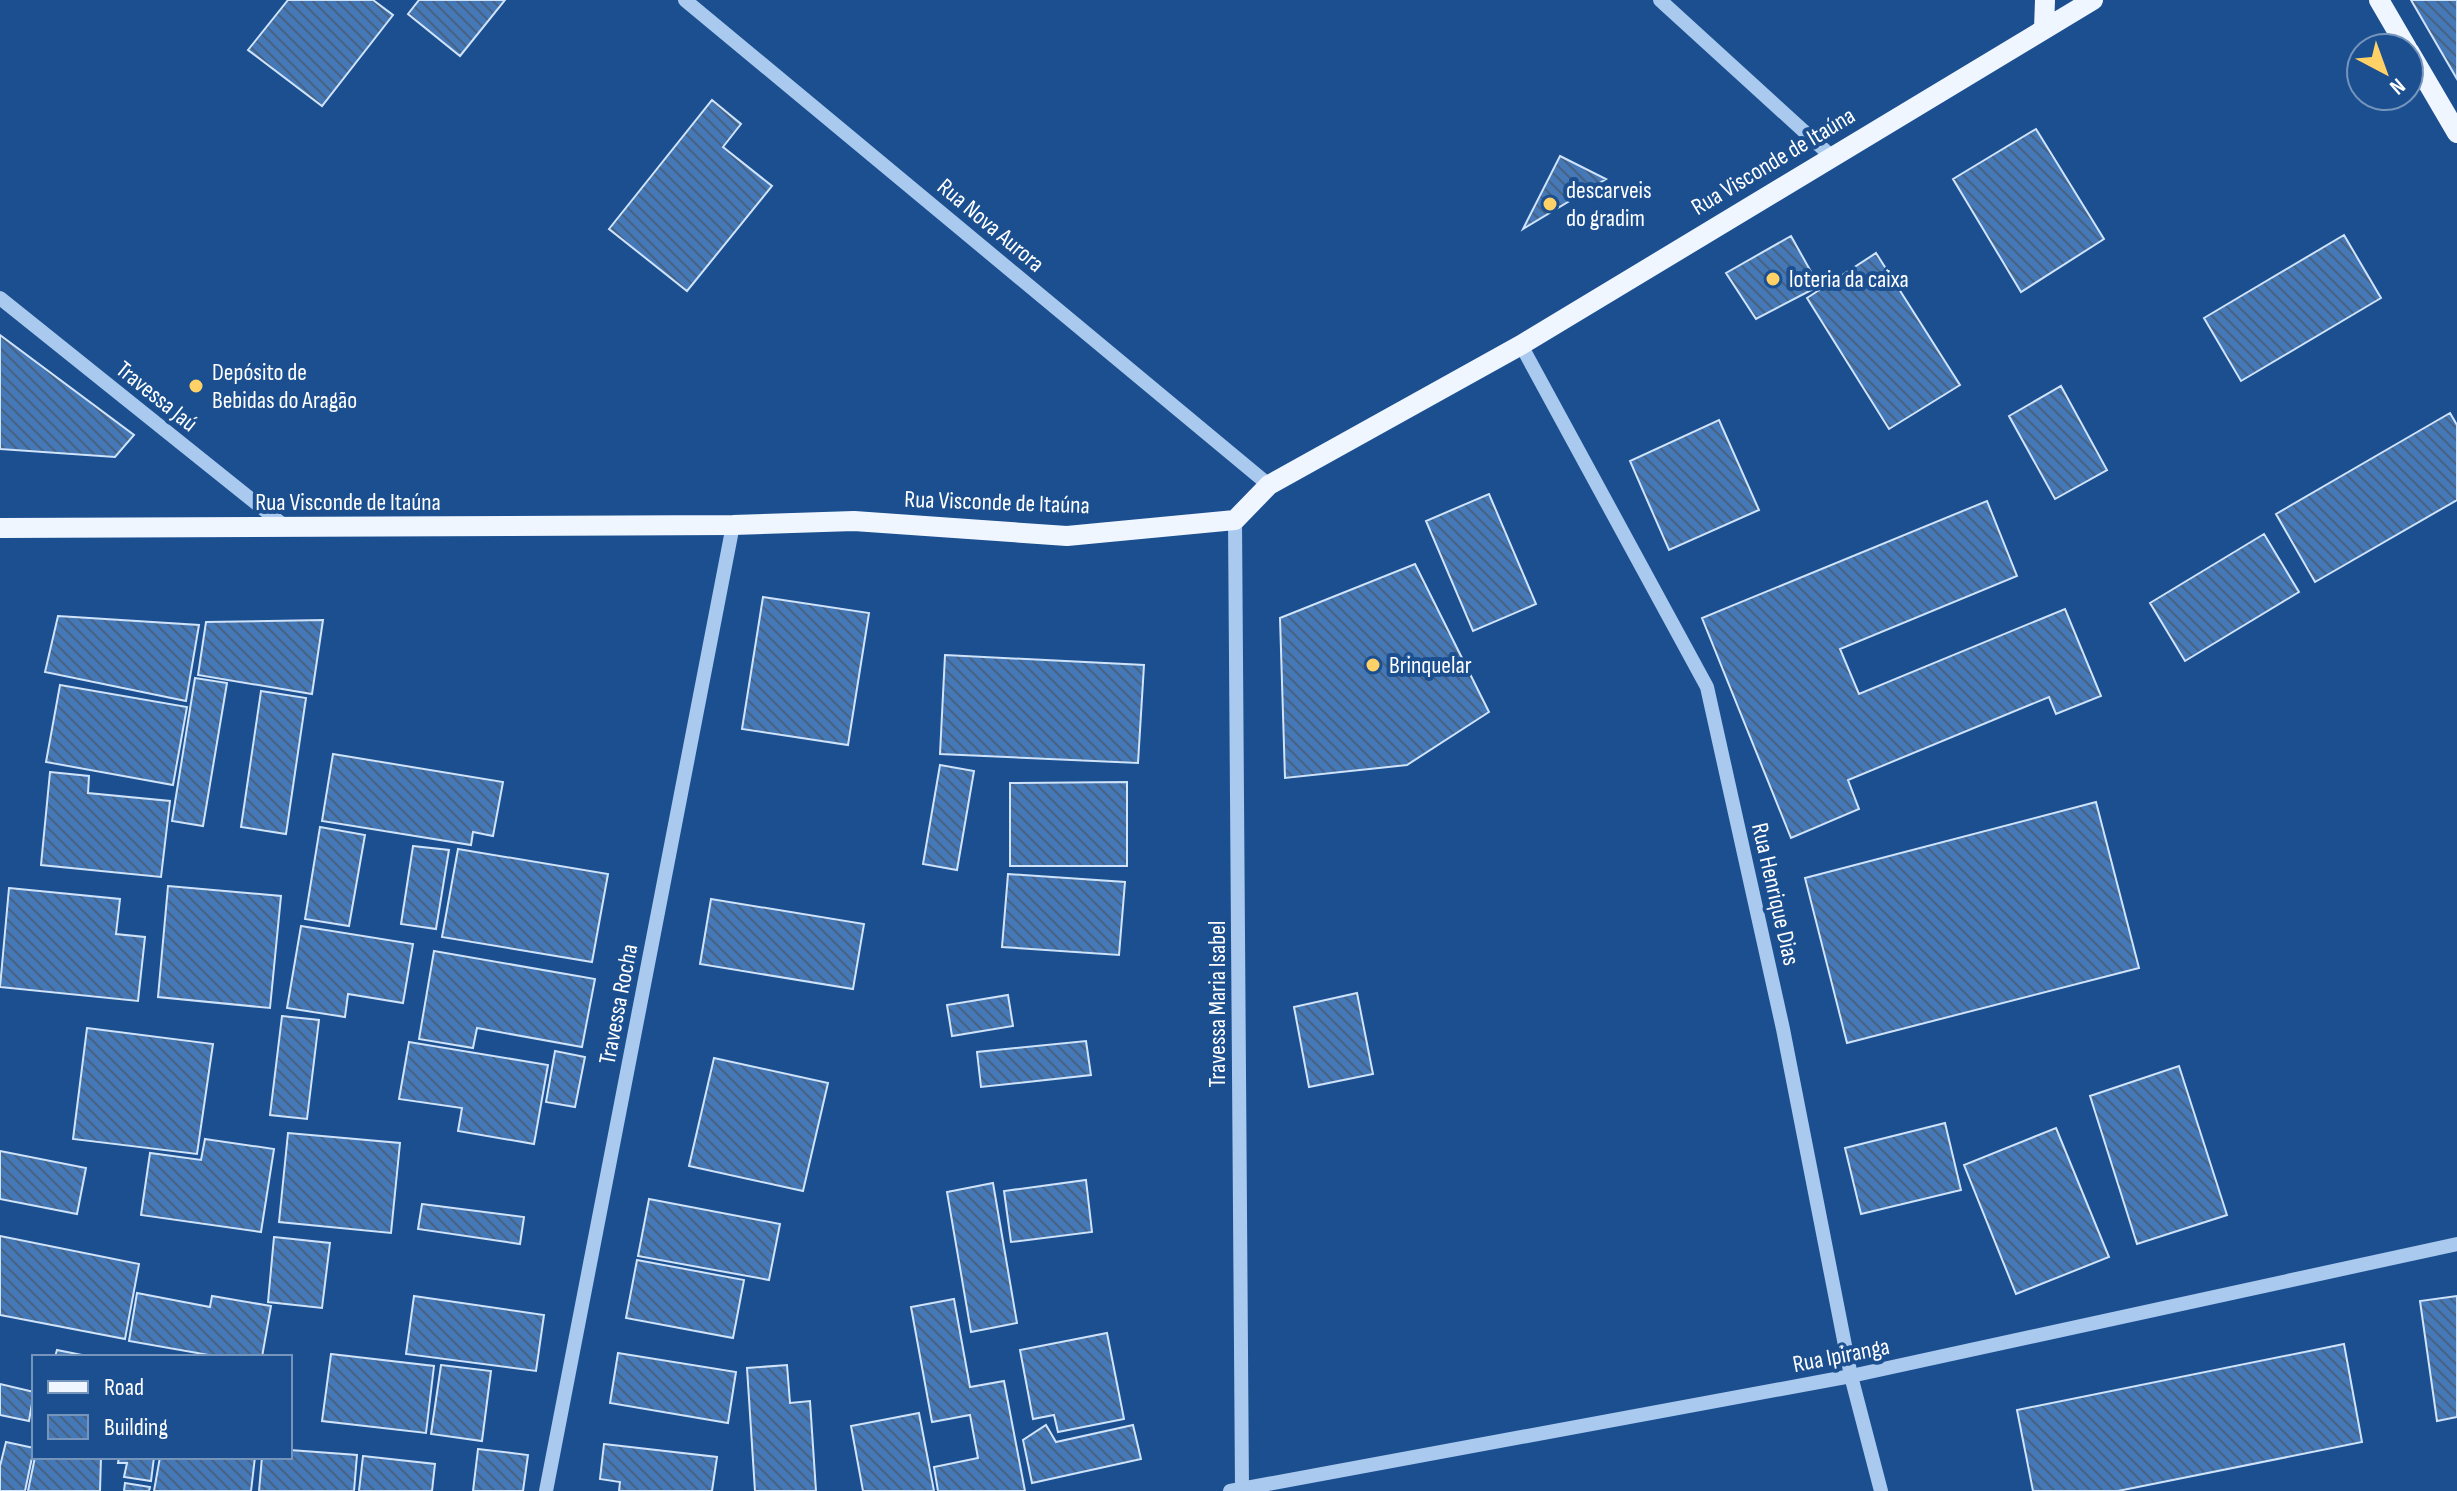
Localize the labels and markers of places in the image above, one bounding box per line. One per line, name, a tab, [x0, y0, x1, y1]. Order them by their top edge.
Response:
place label: descarveis do gradim	[1566, 176, 1652, 233]
marker: descarveis do gradim	[1541, 195, 1559, 213]
place label: loteria da caixa	[1789, 265, 1909, 294]
marker: loteria da caixa	[1764, 270, 1782, 288]
place label: Depósito de Bebidas do Aragão	[212, 358, 357, 415]
marker: Depósito de Bebidas do Aragão	[187, 377, 205, 395]
place label: Brinquelar	[1389, 651, 1472, 680]
marker: Brinquelar	[1364, 656, 1382, 674]

